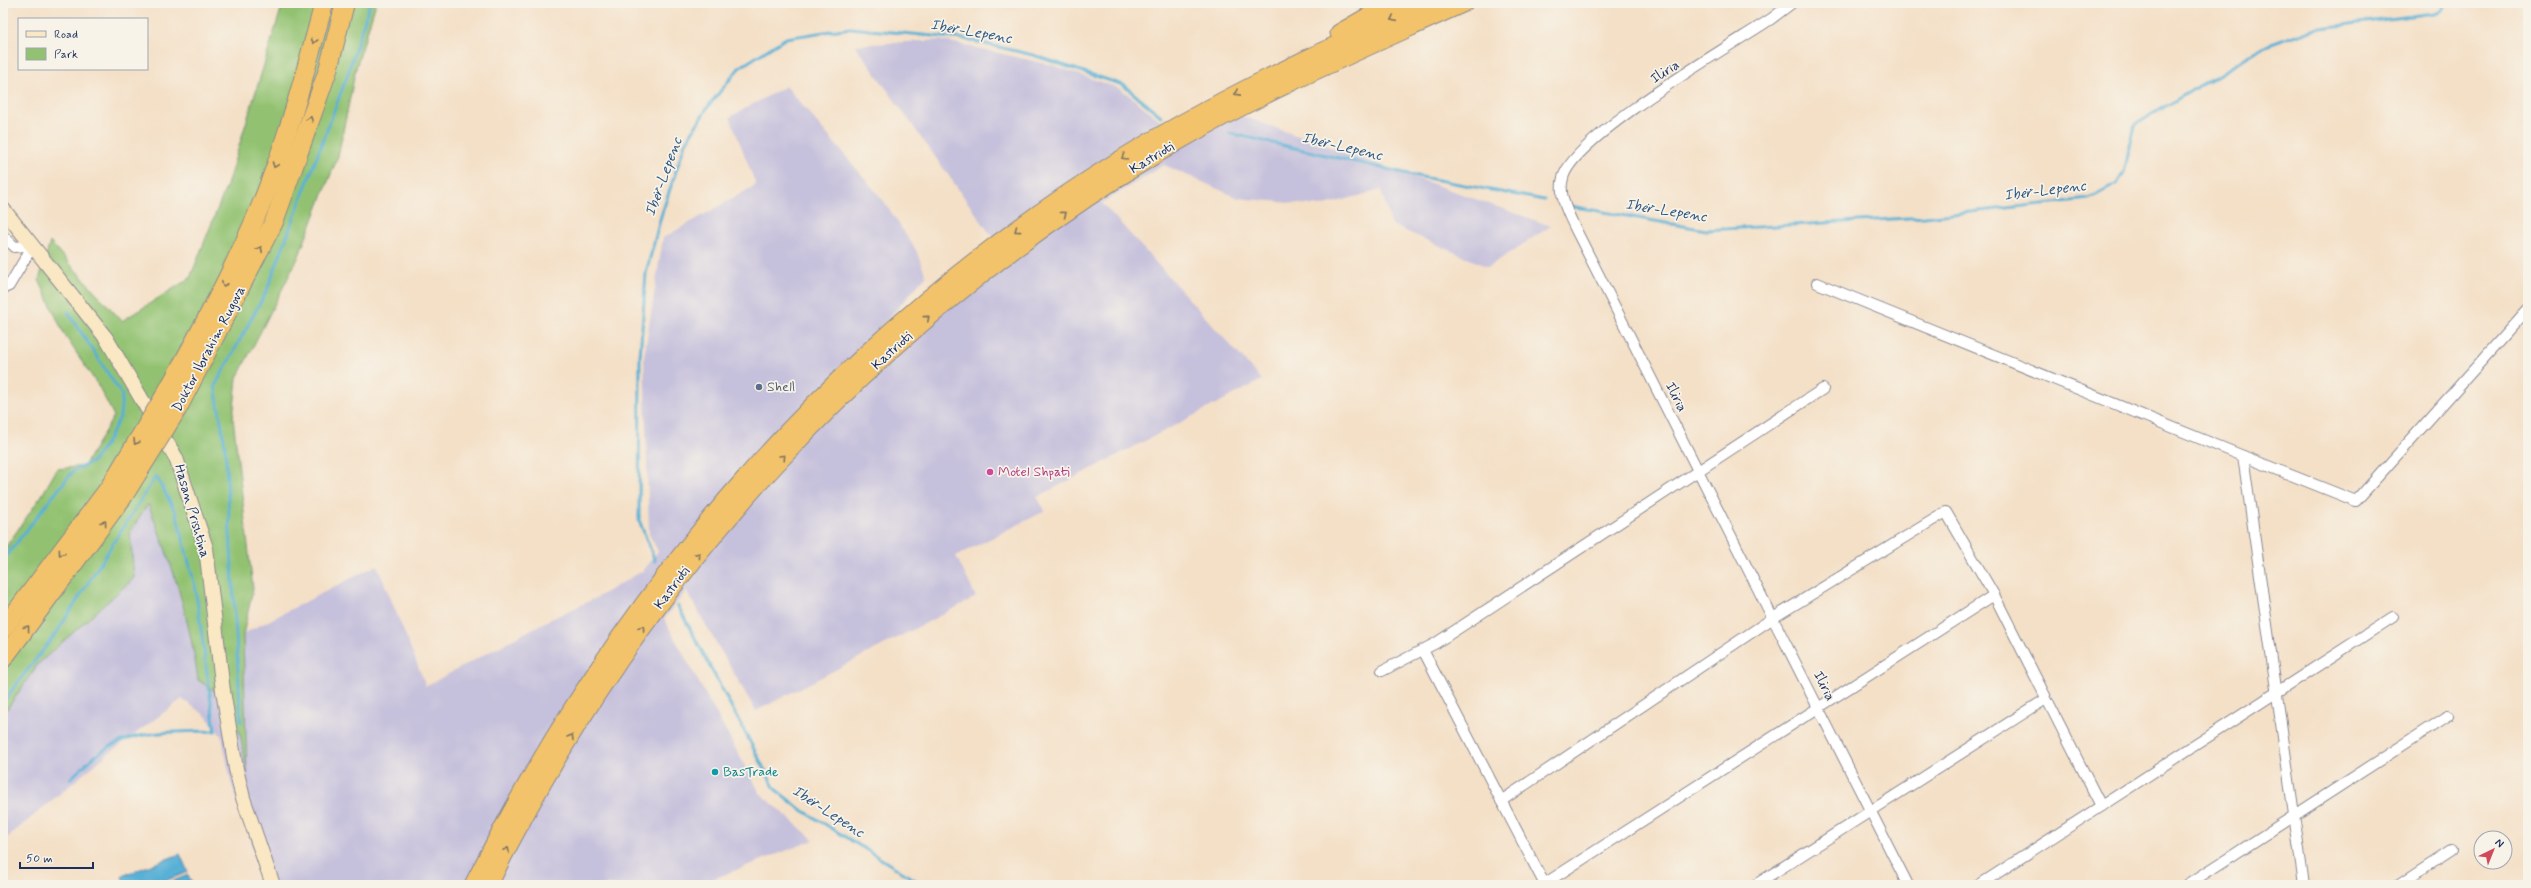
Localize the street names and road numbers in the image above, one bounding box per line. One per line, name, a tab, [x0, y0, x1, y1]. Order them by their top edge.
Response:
street label: Iliria	[1647, 56, 1683, 88]
street label: Kastrioti	[1126, 138, 1178, 178]
street label: Doktor Ibrahim Rugova	[168, 283, 250, 415]
street label: Kastrioti	[868, 328, 916, 374]
street label: Iliria	[1661, 379, 1691, 415]
street label: Hasan Prishtina	[170, 462, 214, 560]
street label: Kastrioti	[650, 563, 694, 613]
street label: Iliria	[1809, 668, 1839, 704]

